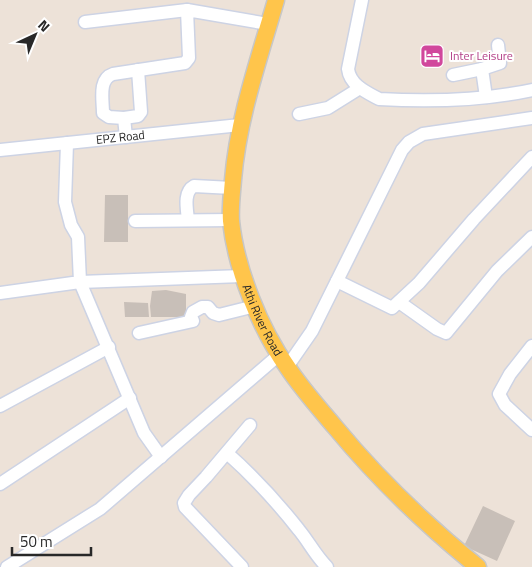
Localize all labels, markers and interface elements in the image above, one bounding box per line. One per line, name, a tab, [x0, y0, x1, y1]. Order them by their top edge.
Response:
north arrow	[10, 10, 60, 60]
text: N	[34, 14, 55, 36]
hotel icon: Inter Leisure	[419, 43, 445, 69]
place label: Inter Leisure	[450, 46, 513, 65]
street label: EPZ Road	[95, 125, 146, 149]
street label: Athi River Road	[238, 281, 288, 359]
scale bar	[12, 524, 91, 556]
text: 50 m	[20, 530, 53, 553]

